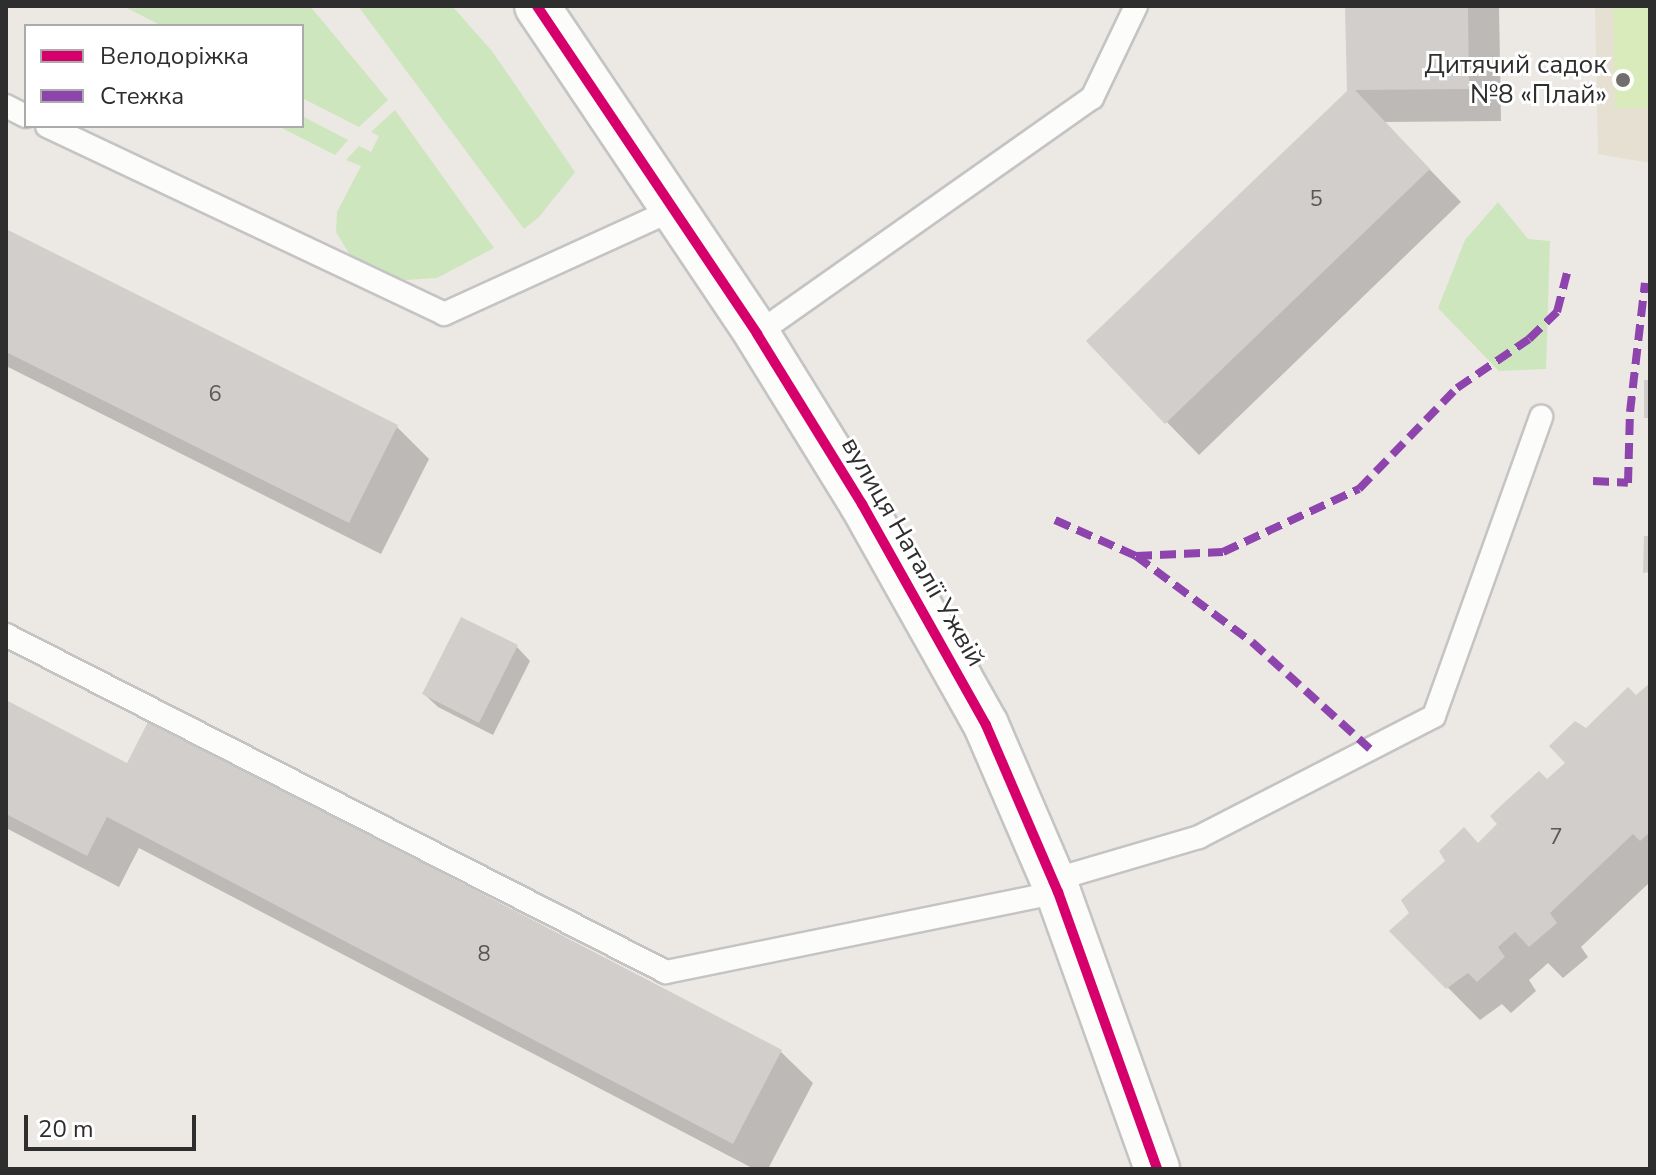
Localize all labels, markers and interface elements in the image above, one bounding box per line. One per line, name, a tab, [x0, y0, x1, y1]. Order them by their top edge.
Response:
legend	[24, 24, 304, 128]
text: Велодоріжка	[100, 40, 249, 72]
place label: Дитячий садок №8 «Плай»	[1425, 49, 1607, 110]
marker: Дитячий садок №8 «Плай»	[1614, 71, 1632, 89]
text: Стежка	[100, 80, 184, 112]
house number: 5	[1309, 187, 1323, 213]
house number: 6	[208, 382, 222, 408]
street label: вулиця Наталії Ужвій	[835, 432, 991, 672]
house number: 7	[1549, 825, 1563, 851]
house number: 8	[477, 942, 491, 968]
scale bar	[28, 1099, 200, 1149]
text: 20 m	[38, 1113, 94, 1145]

